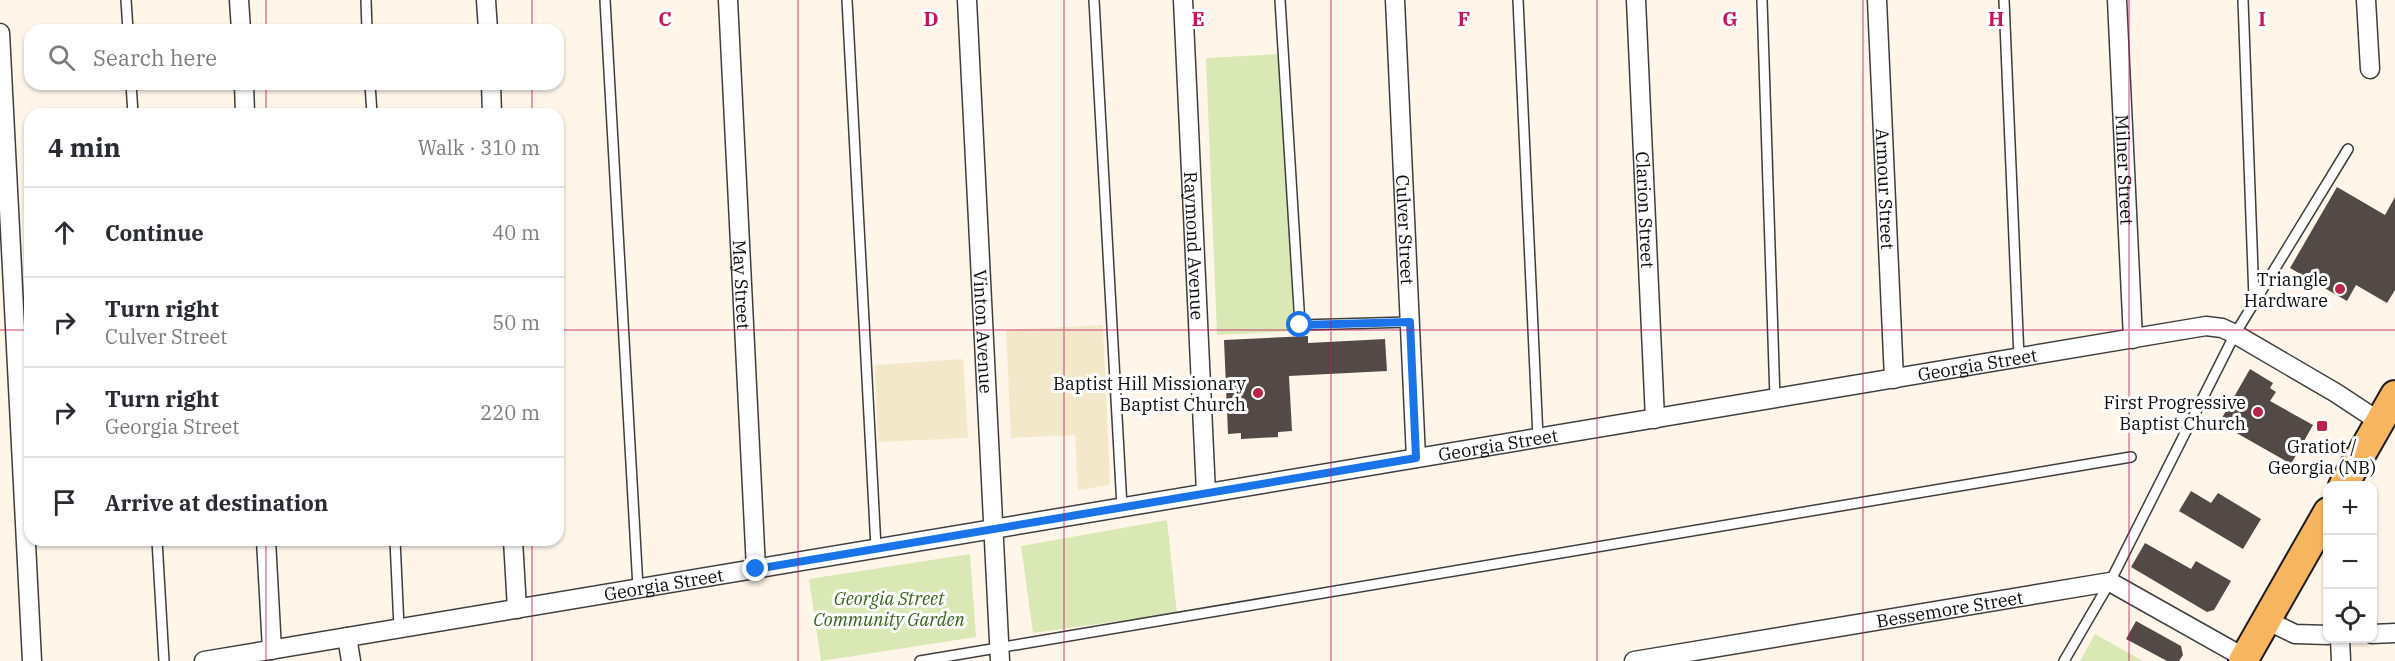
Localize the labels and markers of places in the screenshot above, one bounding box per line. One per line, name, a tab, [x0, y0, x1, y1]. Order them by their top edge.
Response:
place label: Triangle Hardware	[2244, 268, 2328, 312]
marker: Triangle Hardware	[2333, 282, 2347, 296]
place label: Baptist Hill Missionary Baptist Church	[1053, 372, 1246, 416]
marker: Baptist Hill Missionary Baptist Church	[1251, 386, 1265, 400]
place label: First Progressive Baptist Church	[2104, 391, 2246, 435]
marker: First Progressive Baptist Church	[2251, 405, 2265, 419]
marker: Gratiot / Georgia (NB)	[2315, 419, 2329, 433]
place label: Gratiot / Georgia (NB)	[2268, 435, 2376, 479]

